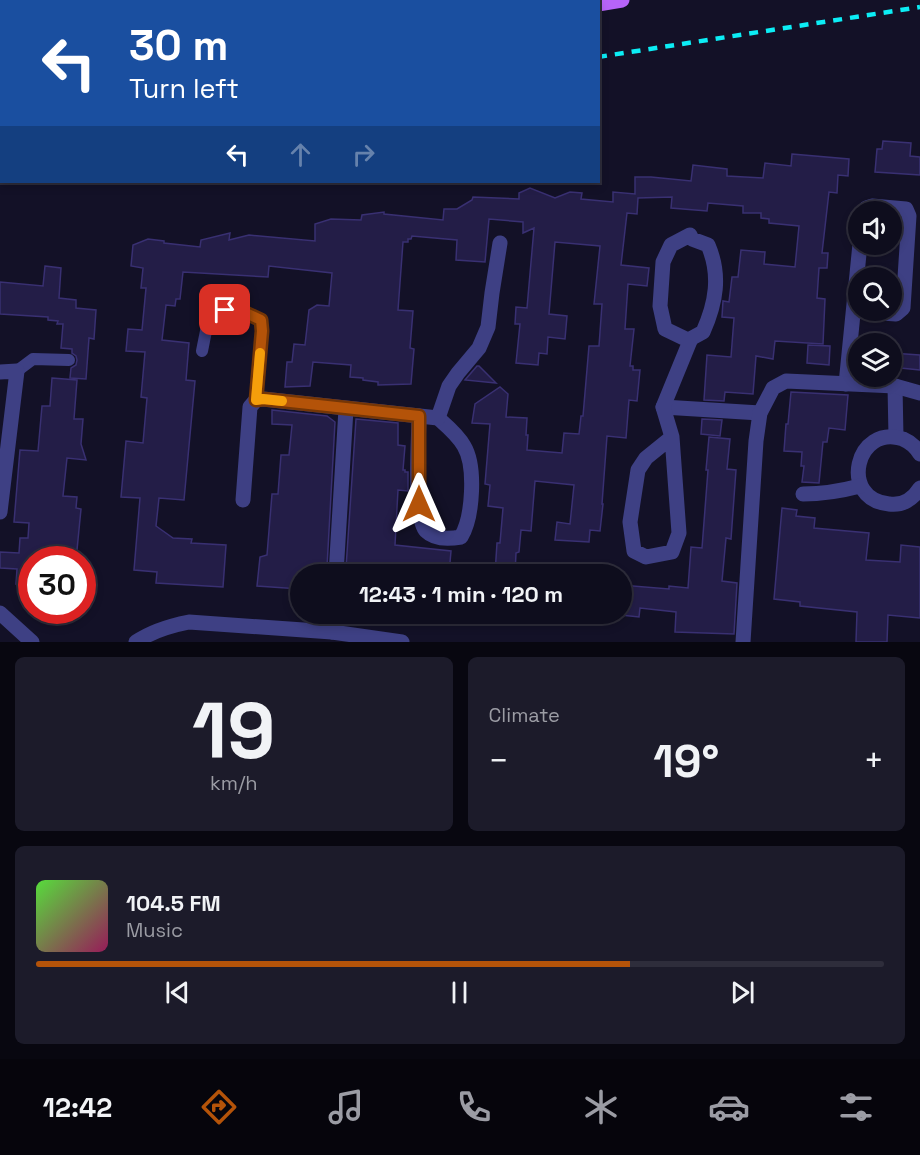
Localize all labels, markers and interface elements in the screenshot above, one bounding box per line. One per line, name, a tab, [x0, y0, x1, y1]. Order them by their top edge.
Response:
text: 30 m	[129, 19, 228, 72]
icon: left	[30, 24, 108, 102]
text: Turn left	[129, 71, 239, 106]
icon: left	[221, 138, 254, 171]
icon: ahead	[284, 138, 317, 171]
icon: right	[347, 138, 380, 171]
map controls	[848, 201, 902, 387]
button: sound	[848, 201, 902, 255]
button: search	[848, 267, 902, 321]
pin	[199, 284, 250, 335]
icon: arrive	[208, 293, 241, 326]
button: layers	[848, 333, 902, 387]
position arrow	[387, 472, 451, 536]
speed limit sign: 30	[18, 546, 96, 624]
text: 12:43 · 1 min · 120 m	[359, 580, 563, 608]
text: 19	[192, 681, 275, 781]
text: Climate	[489, 702, 560, 728]
text: 19°	[653, 733, 719, 790]
text: −	[489, 740, 509, 782]
text: +	[864, 740, 884, 782]
text: km/h	[210, 770, 258, 796]
text: 104.5 FM	[126, 889, 221, 917]
text: Music	[126, 917, 183, 943]
icon: previous	[161, 976, 194, 1009]
icon: pause	[443, 976, 476, 1009]
icon: next	[726, 976, 759, 1009]
icon: directions	[198, 1086, 240, 1128]
icon: music	[325, 1086, 367, 1128]
icon: phone	[453, 1086, 495, 1128]
icon: climate	[580, 1086, 622, 1128]
icon: car	[708, 1086, 750, 1128]
icon: filters	[835, 1086, 877, 1128]
text: 12:42	[43, 1090, 112, 1125]

